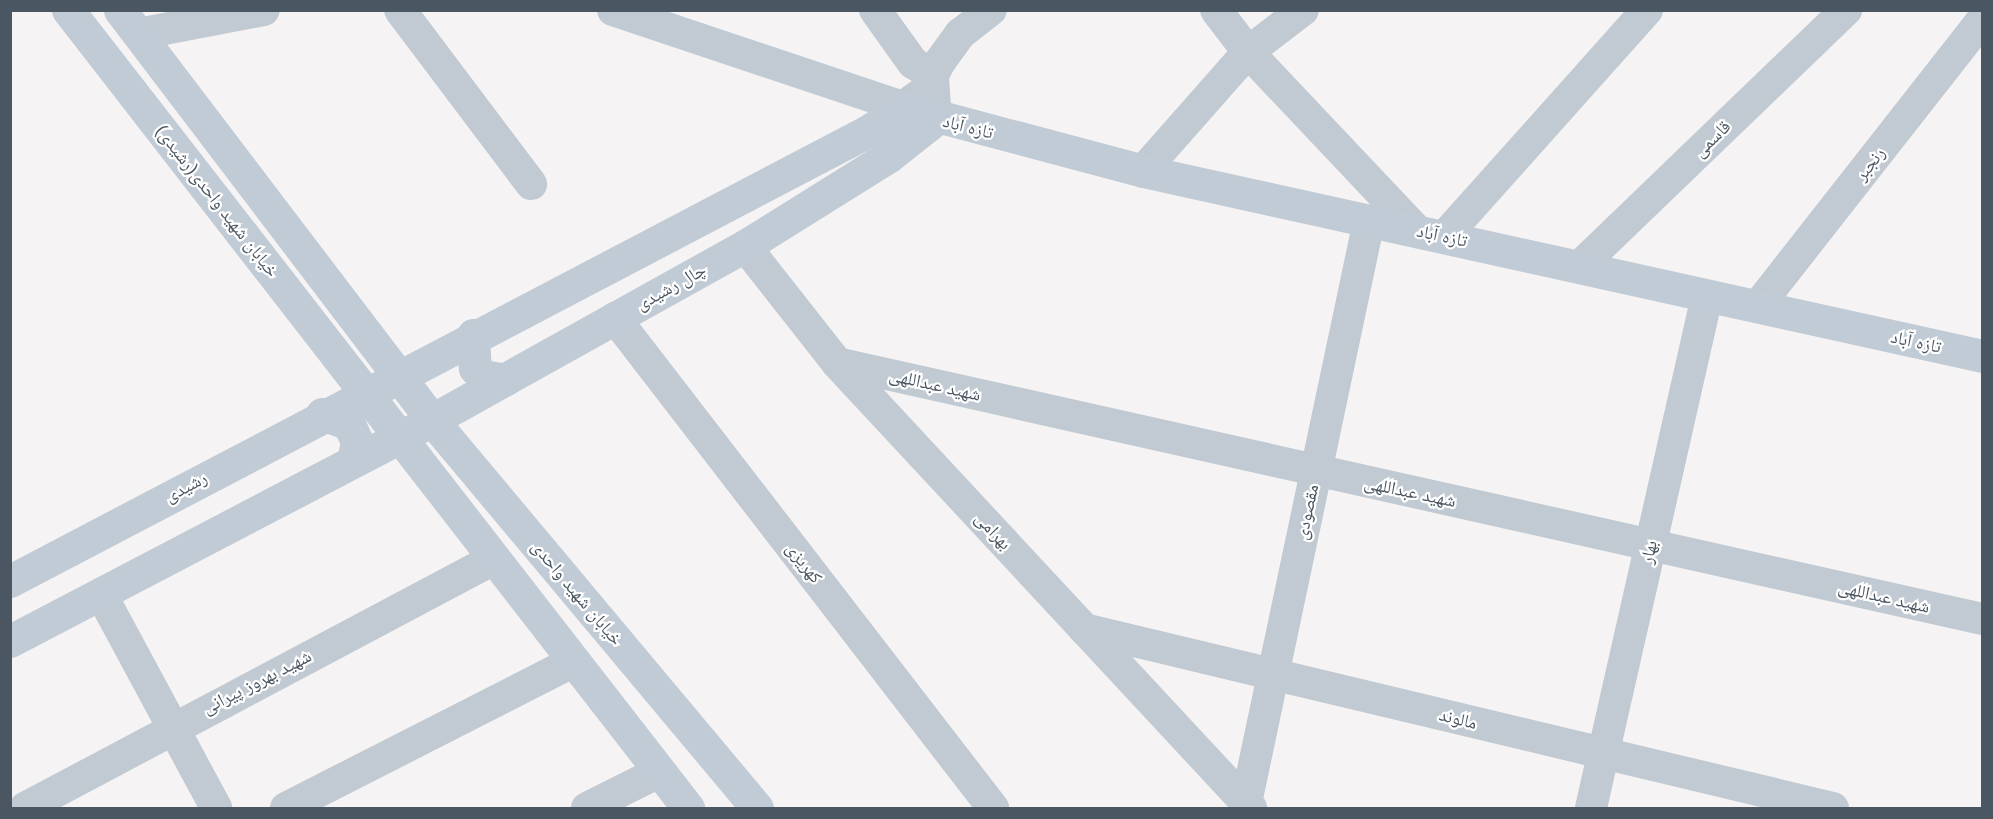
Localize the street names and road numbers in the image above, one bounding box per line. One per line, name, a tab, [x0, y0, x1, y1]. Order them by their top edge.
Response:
street label: تازه آباد	[941, 110, 995, 144]
street label: قاسمی	[1689, 116, 1735, 162]
street label: خیابان شهید واحدی(رشیدی)	[151, 121, 283, 281]
street label: رنجبر	[1850, 143, 1890, 185]
street label: تازه آباد	[1415, 220, 1469, 252]
street label: چال رشیدی	[632, 259, 710, 315]
street label: تازه آباد	[1889, 326, 1943, 358]
street label: شهید عبداللهی	[887, 364, 983, 406]
street label: رشیدی	[161, 467, 211, 507]
street label: شهید عبداللهی	[1362, 472, 1458, 512]
street label: مقصودی	[1291, 482, 1323, 542]
street label: بهرامی	[970, 508, 1016, 554]
street label: خیابان شهید واحدی	[527, 536, 627, 650]
street label: کهریزی	[781, 538, 827, 588]
street label: بهار	[1636, 538, 1662, 566]
street label: شهید عبداللهی	[1836, 576, 1932, 618]
street label: شهید بهروز پیرانی	[199, 645, 315, 719]
street label: مالوند	[1437, 704, 1479, 734]

